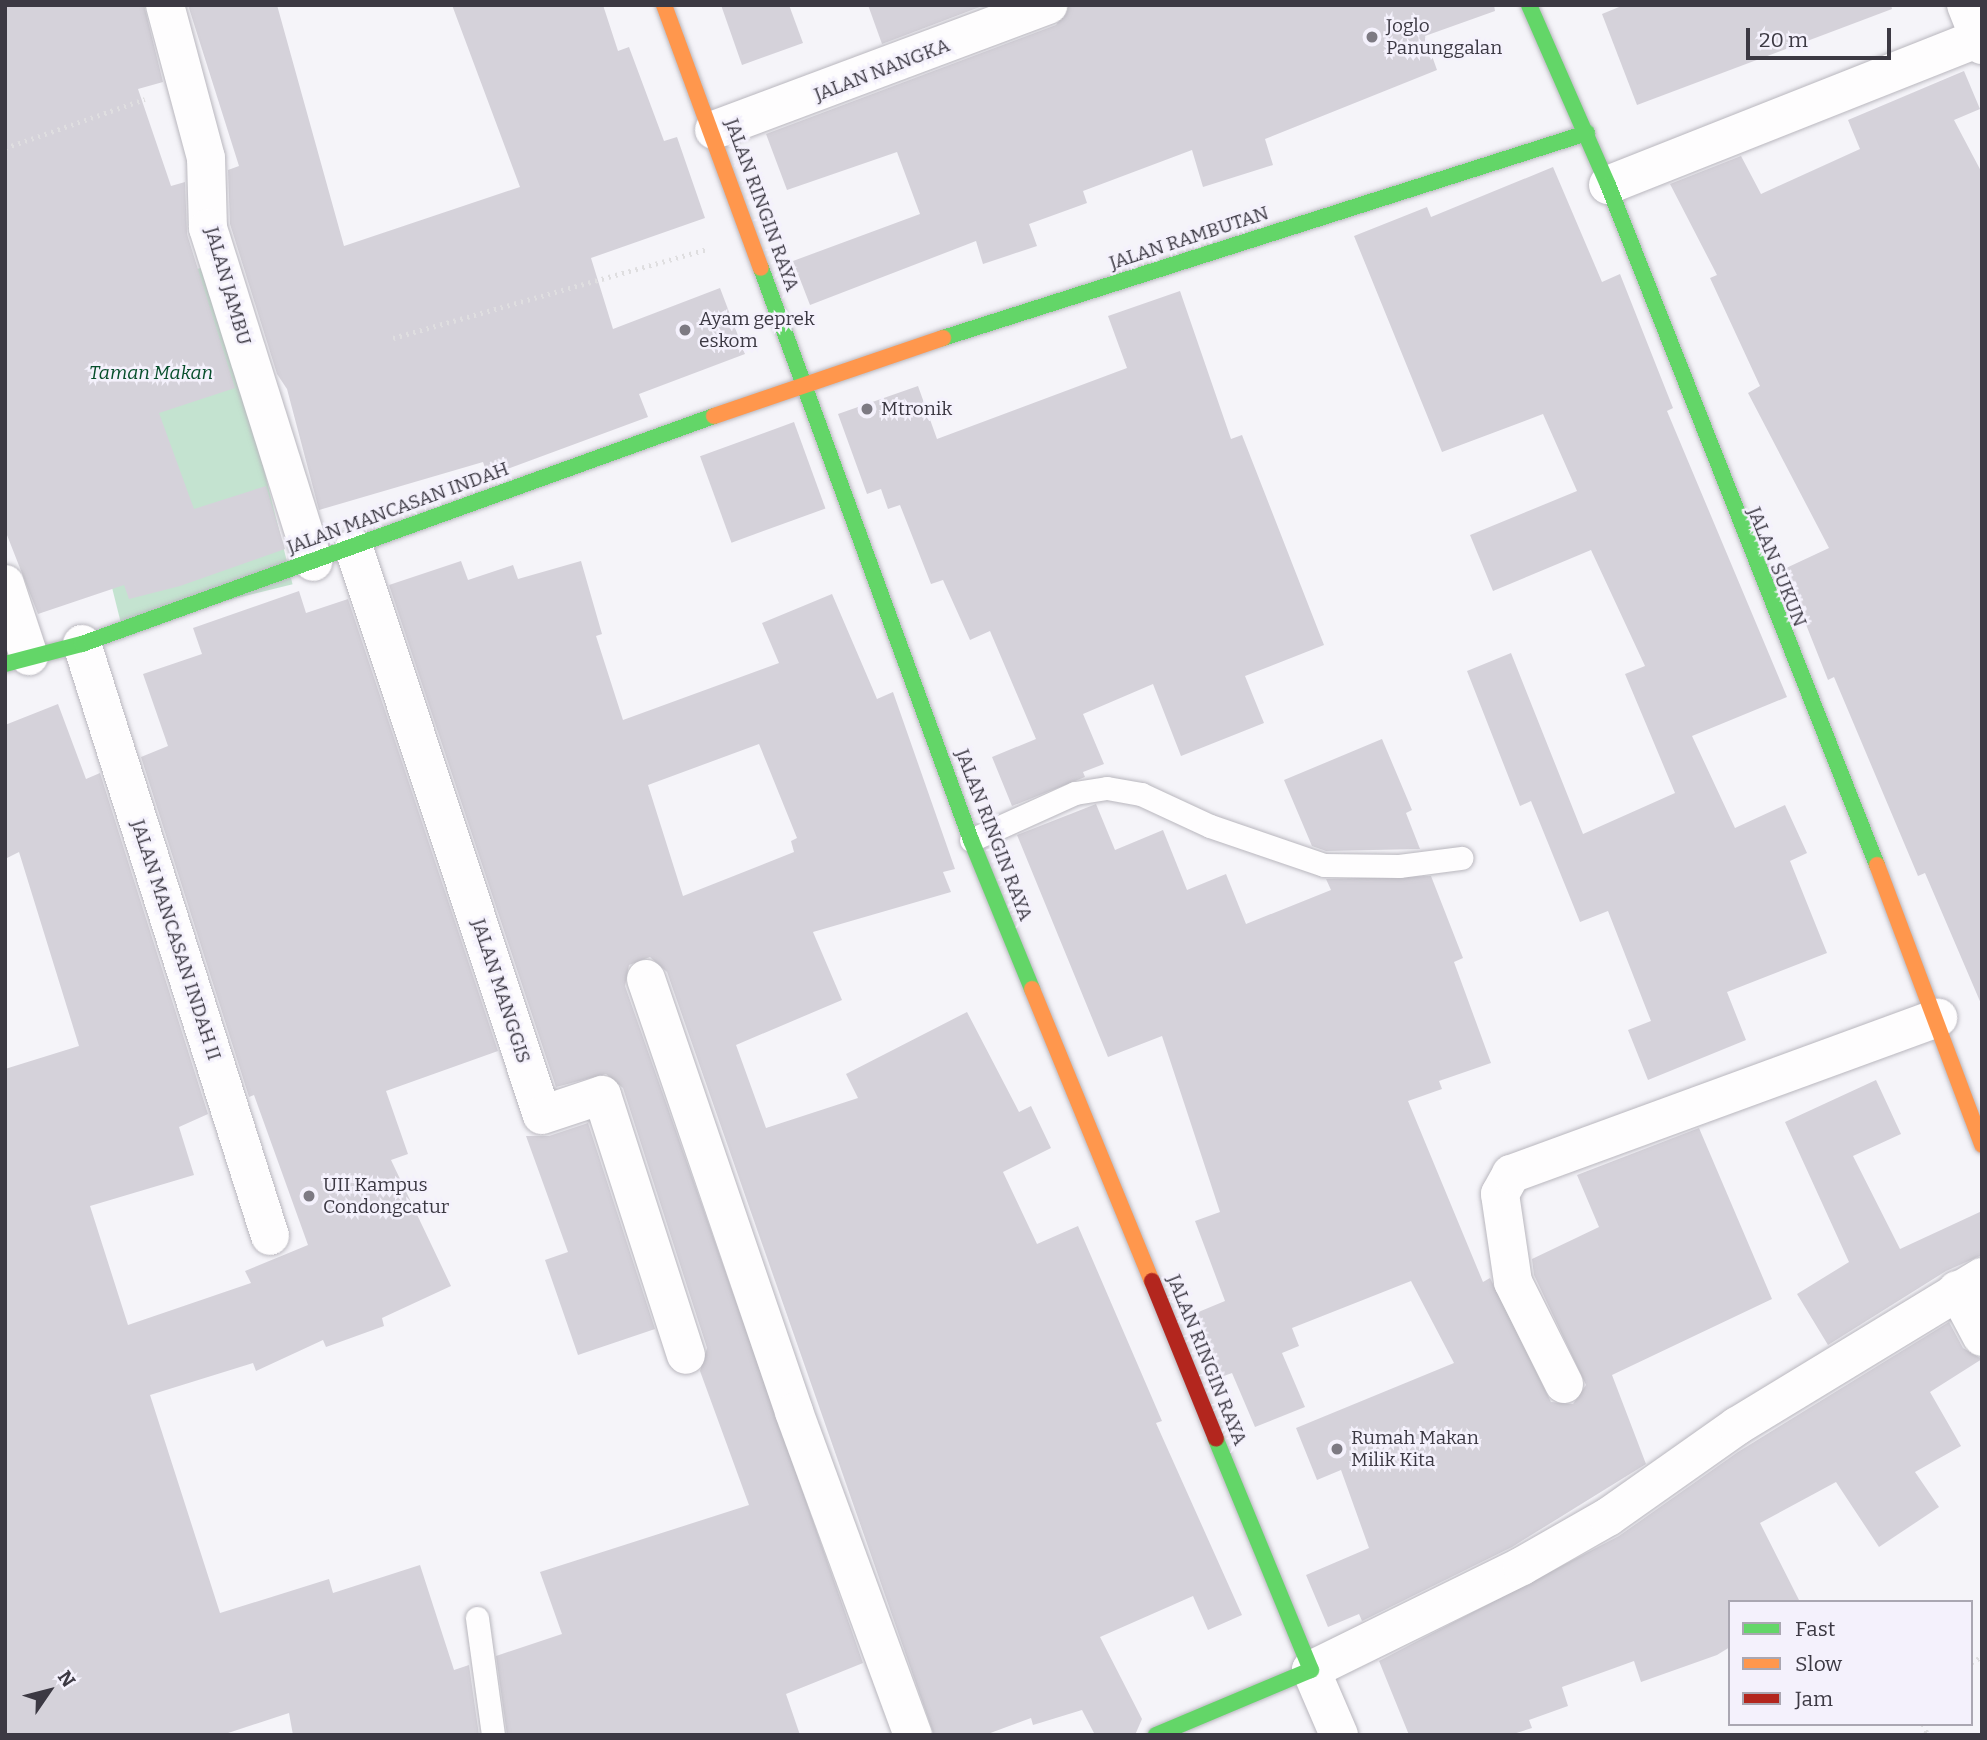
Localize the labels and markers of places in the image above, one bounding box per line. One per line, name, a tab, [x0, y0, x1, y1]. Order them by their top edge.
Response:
place label: Joglo Panunggalan	[1386, 15, 1502, 59]
marker: Joglo Panunggalan	[1364, 29, 1380, 45]
place label: Ayam geprek eskom	[699, 308, 815, 352]
marker: Ayam geprek eskom	[677, 322, 693, 338]
place label: Mtronik	[881, 398, 952, 420]
marker: Mtronik	[859, 401, 875, 417]
place label: UII Kampus Condongcatur	[323, 1174, 449, 1218]
marker: UII Kampus Condongcatur	[301, 1188, 317, 1204]
place label: Rumah Makan Milik Kita	[1351, 1427, 1479, 1471]
marker: Rumah Makan Milik Kita	[1329, 1441, 1345, 1457]

